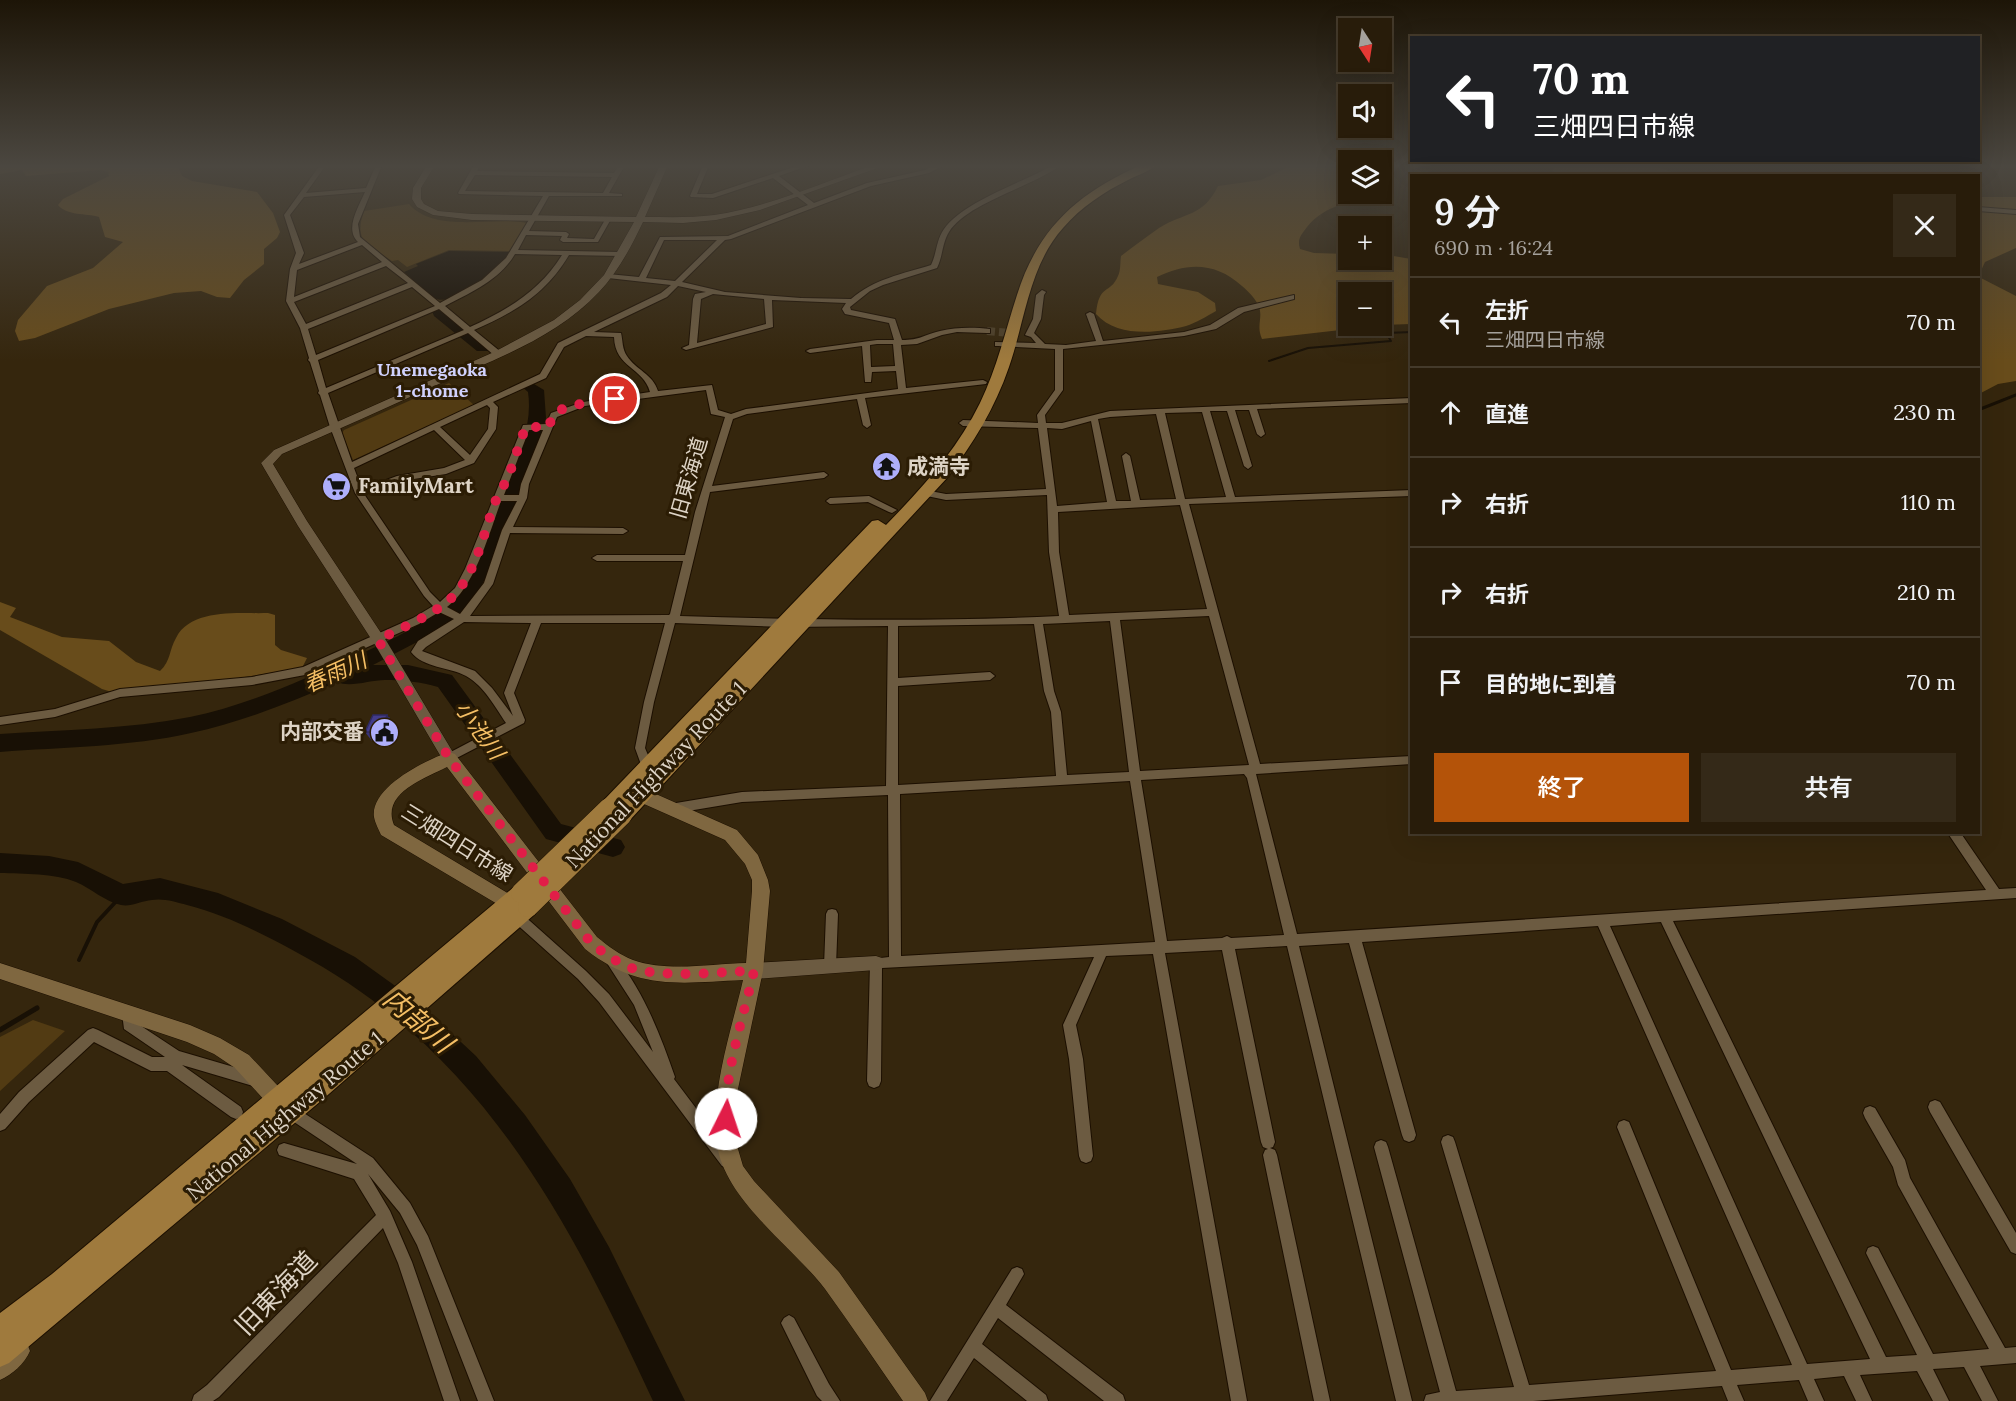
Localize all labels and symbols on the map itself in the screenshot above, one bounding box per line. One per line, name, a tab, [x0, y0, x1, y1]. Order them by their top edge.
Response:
north arrow	[1338, 18, 1392, 72]
district label: Unemegaoka 1-chome	[377, 358, 488, 402]
pin	[589, 373, 640, 424]
street label: 旧東海道	[664, 434, 713, 522]
temple icon: 成満寺	[870, 451, 902, 483]
place label: 成満寺	[907, 453, 970, 480]
supermarket icon: FamilyMart	[321, 470, 353, 502]
place label: FamilyMart	[358, 472, 474, 499]
water label: 春雨川	[299, 645, 373, 698]
street label: National Highway Route 1	[560, 676, 752, 874]
water label: 小池川	[449, 695, 512, 767]
public building icon: 内部交番	[369, 716, 401, 748]
place label: 内部交番	[280, 718, 364, 745]
street label: 三畑四日市線	[397, 798, 518, 887]
water label: 内部川	[377, 981, 463, 1062]
street label: National Highway Route 1	[181, 1025, 389, 1206]
position arrow	[694, 1087, 758, 1151]
street label: 旧東海道	[228, 1244, 324, 1342]

